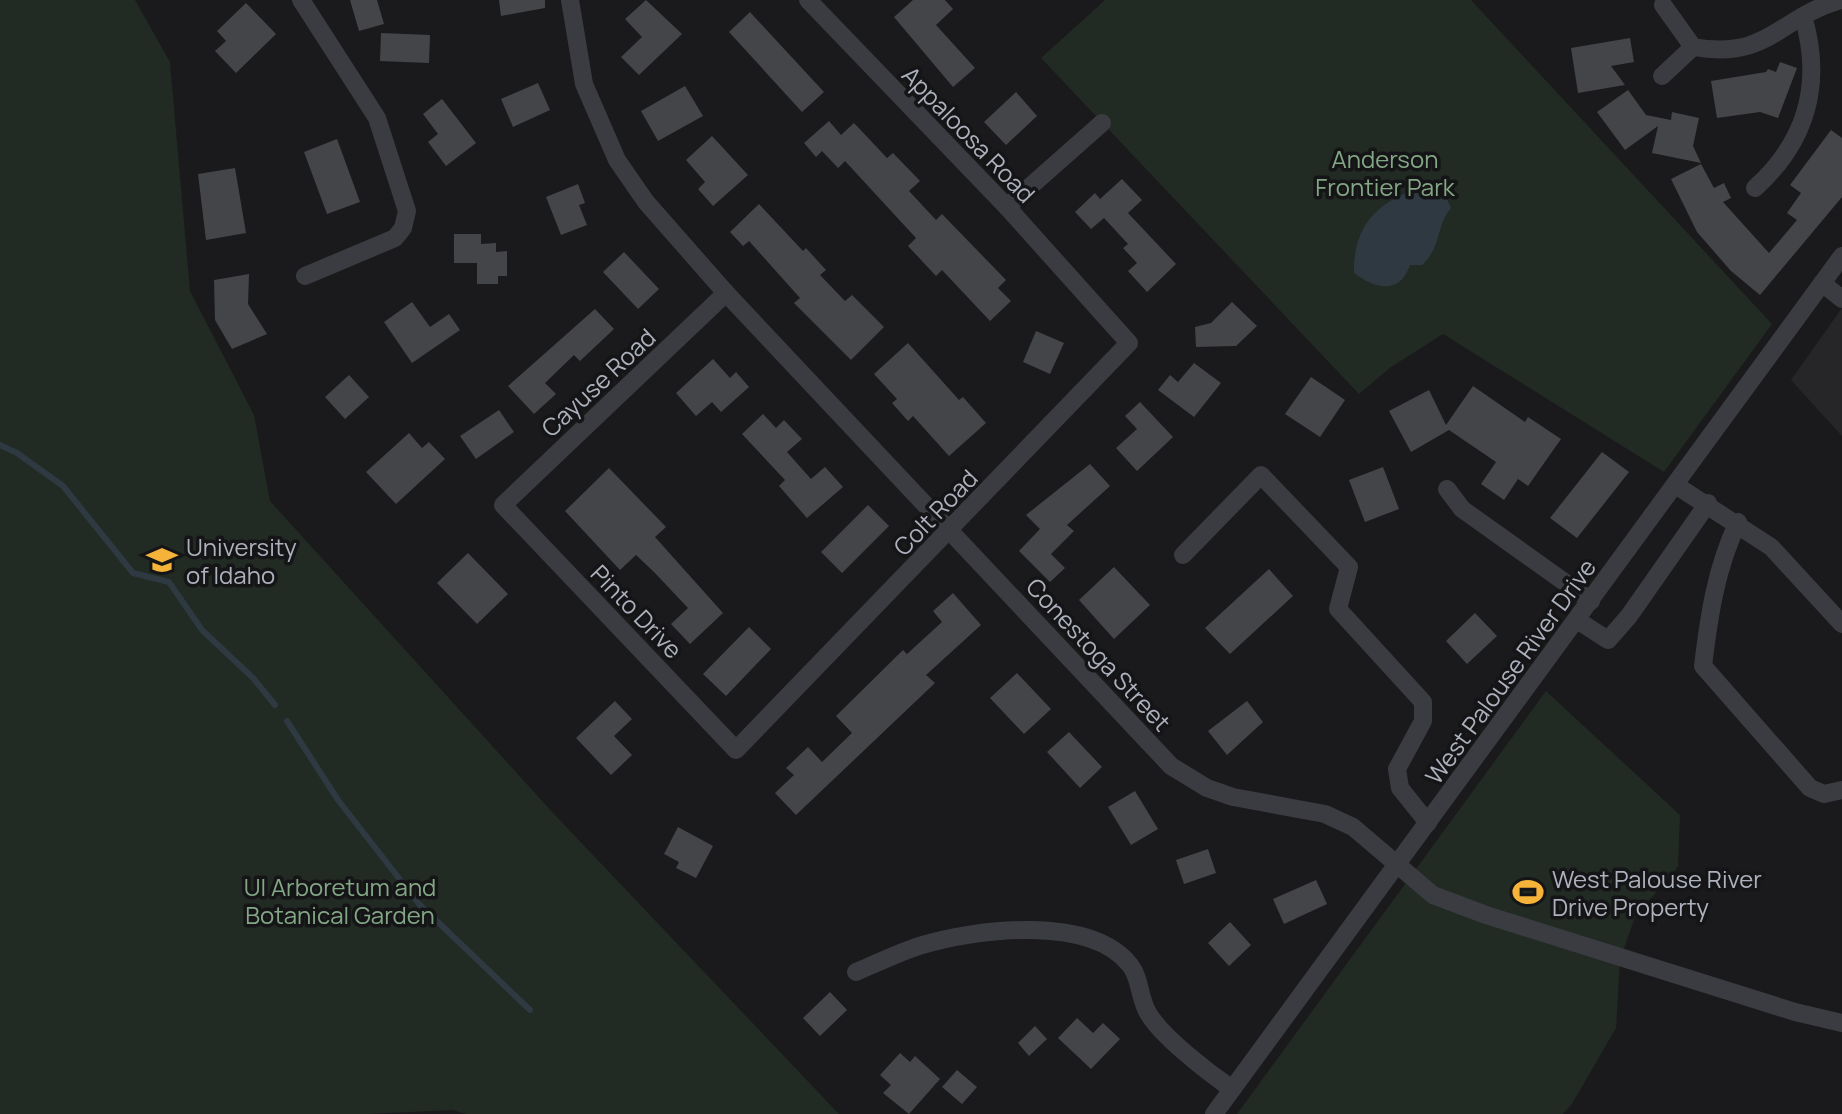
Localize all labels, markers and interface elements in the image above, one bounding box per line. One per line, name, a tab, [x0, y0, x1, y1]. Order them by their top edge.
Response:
street label: Appaloosa Road	[895, 58, 1043, 210]
park label: Anderson Frontier Park	[1315, 142, 1456, 203]
street label: Cayuse Road	[534, 320, 662, 444]
street label: Colt Road	[886, 462, 984, 562]
place label: University of Idaho	[186, 530, 297, 591]
school or university icon: University of Idaho	[145, 543, 179, 577]
street label: West Palouse River Drive	[1417, 552, 1603, 790]
street label: Pinto Drive	[584, 557, 690, 665]
street label: Conestoga Street	[1019, 570, 1179, 738]
place label: West Palouse River Drive Property	[1552, 862, 1762, 923]
park label: UI Arboretum and Botanical Garden	[244, 870, 436, 931]
sports icon: West Palouse River Drive Property	[1511, 875, 1545, 909]

